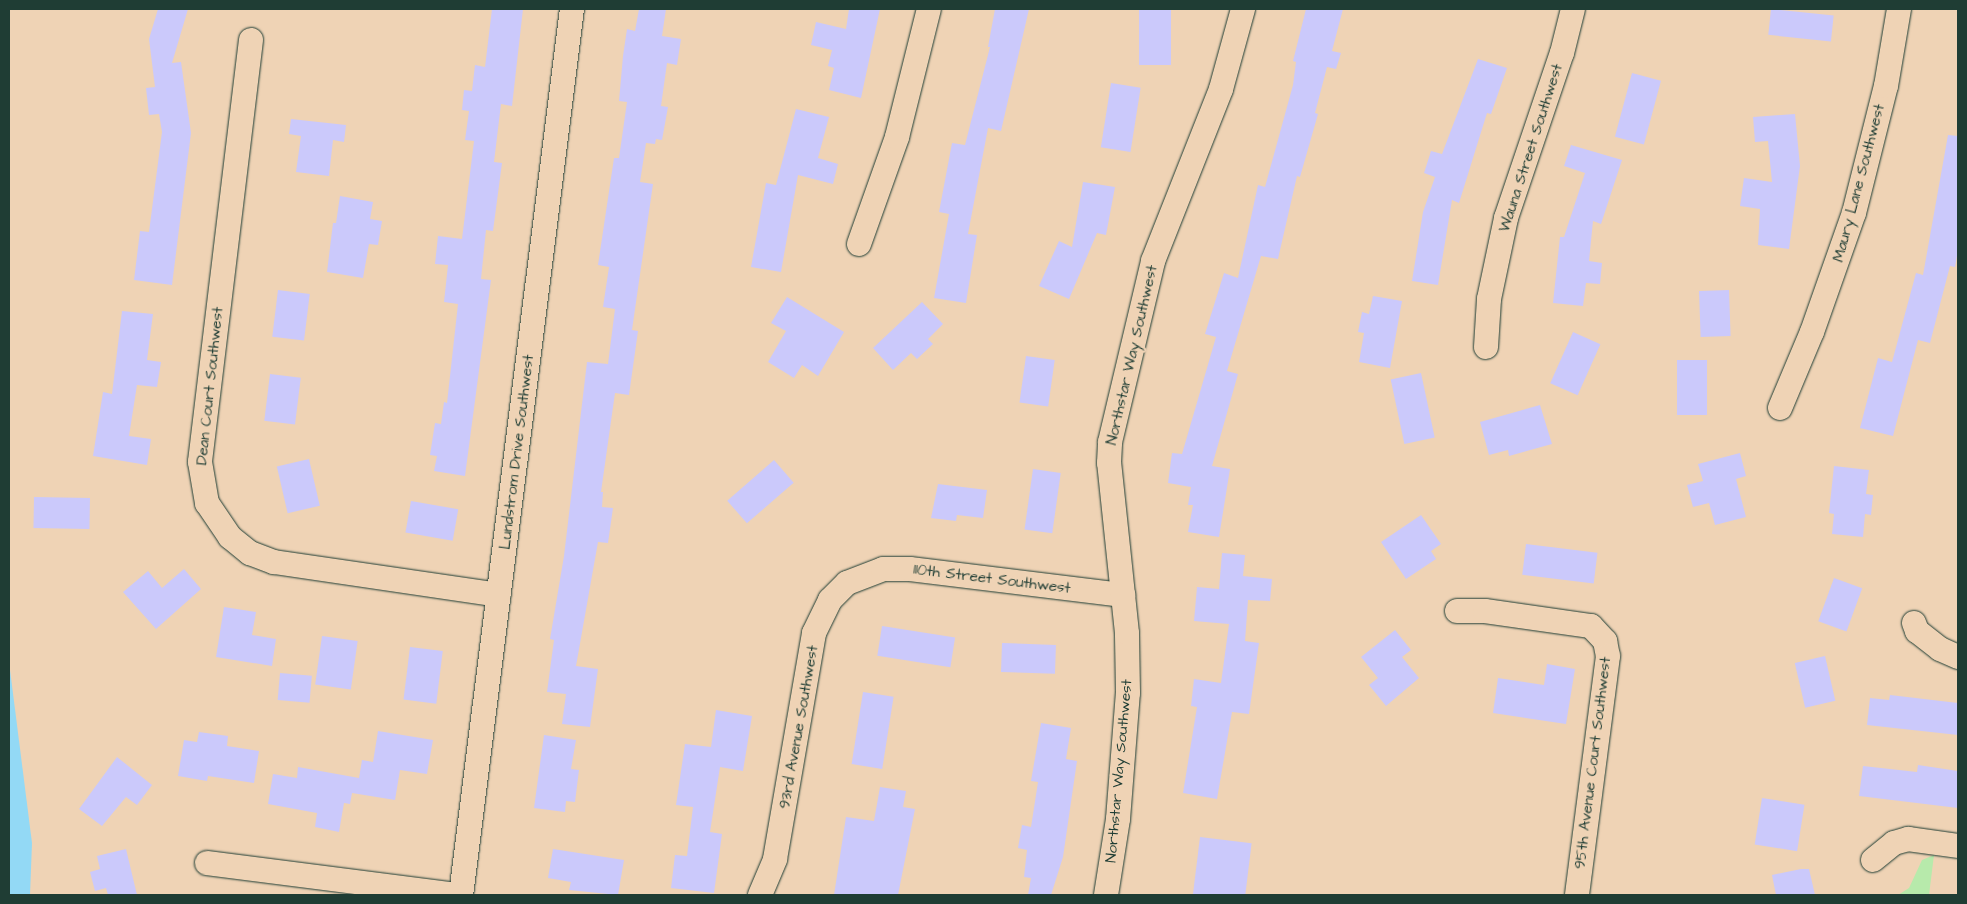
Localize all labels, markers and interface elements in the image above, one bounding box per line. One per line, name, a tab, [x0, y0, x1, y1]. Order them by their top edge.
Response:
street label: Wauna Street Southwest	[1495, 62, 1567, 234]
street label: Maury Lane Southwest	[1829, 102, 1889, 264]
street label: Northstar Way Southwest	[1103, 263, 1161, 447]
street label: Dean Court Southwest	[193, 306, 227, 466]
street label: Lundstrom Drive Southwest	[496, 353, 538, 551]
street label: 110th Street Southwest	[912, 560, 1072, 598]
street label: 93rd Avenue Southwest	[776, 644, 822, 810]
street label: 95th Avenue Court Southwest	[1571, 656, 1615, 870]
street label: Northstar Way Southwest	[1102, 679, 1136, 863]

